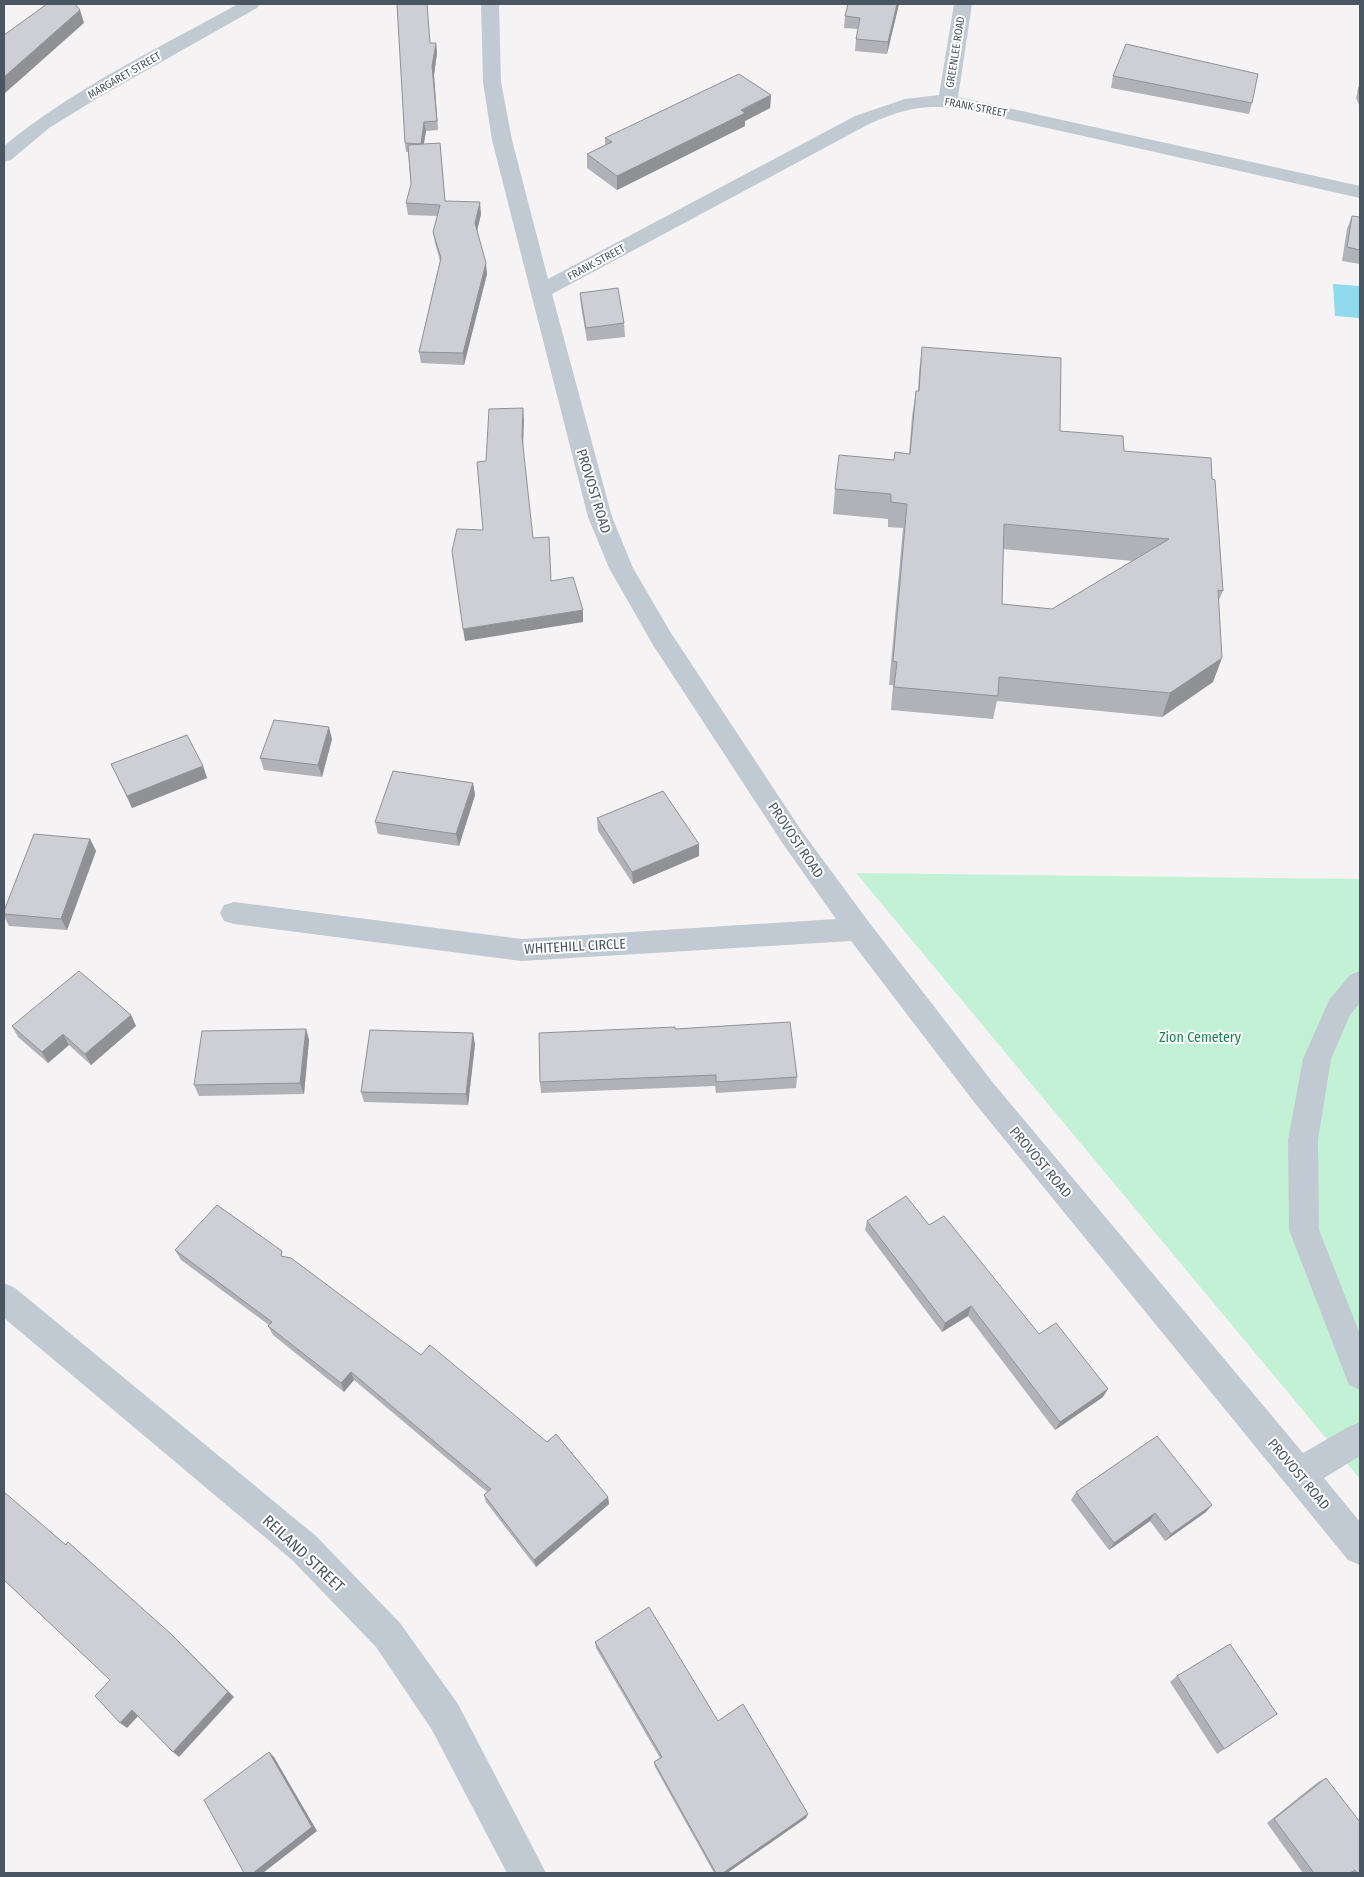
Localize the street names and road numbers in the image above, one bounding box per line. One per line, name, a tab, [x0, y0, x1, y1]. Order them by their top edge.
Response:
street label: GREENLEE ROAD	[943, 16, 968, 89]
street label: MARGARET STREET	[85, 49, 164, 102]
street label: FRANK STREET	[944, 95, 1009, 120]
street label: FRANK STREET	[565, 241, 628, 283]
street label: PROVOST ROAD	[573, 447, 614, 535]
street label: PROVOST ROAD	[764, 799, 827, 881]
street label: WHITEHILL CIRCLE	[524, 935, 627, 958]
street label: PROVOST ROAD	[1006, 1123, 1075, 1201]
street label: PROVOST ROAD	[1264, 1435, 1333, 1513]
street label: REILAND STREET	[259, 1511, 349, 1596]

